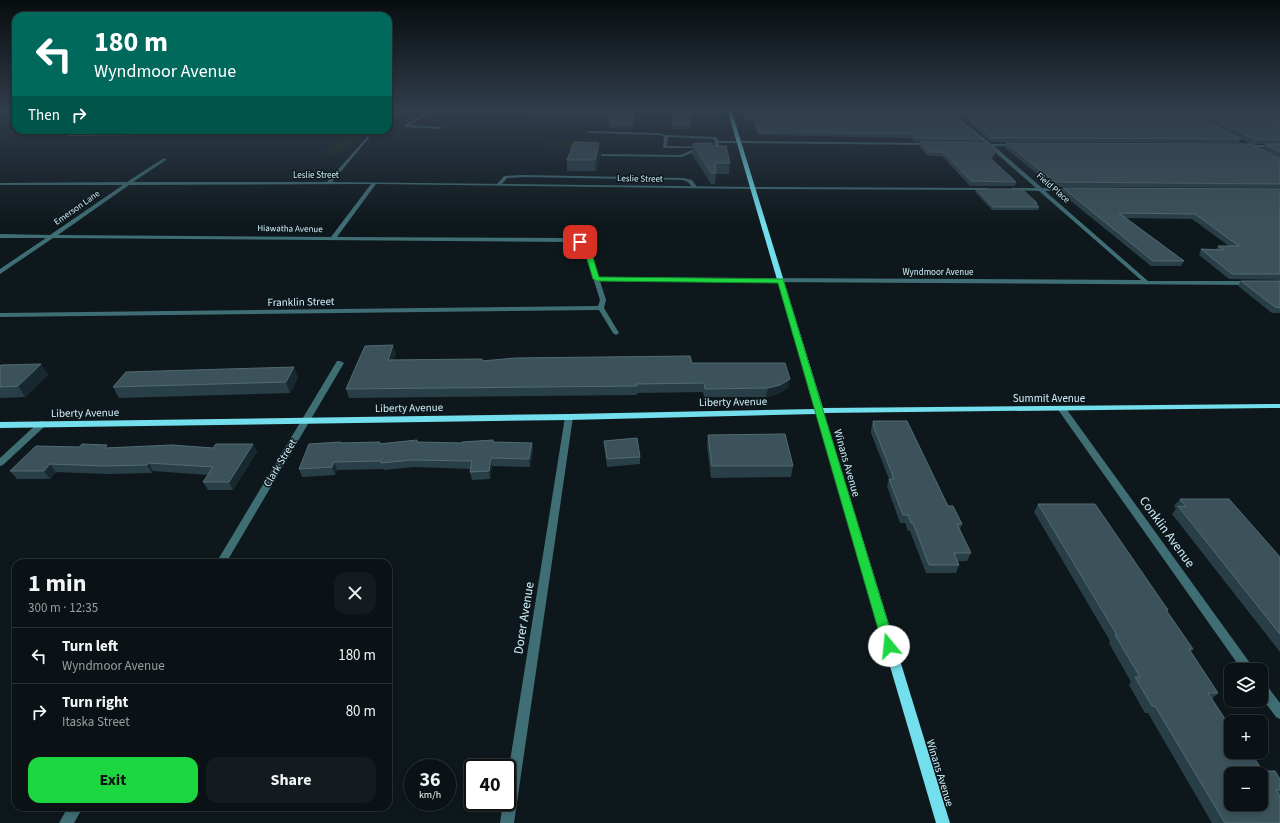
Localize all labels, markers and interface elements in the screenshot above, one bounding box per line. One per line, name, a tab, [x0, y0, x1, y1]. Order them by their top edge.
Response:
text: 180 m	[94, 22, 168, 62]
icon: left	[28, 28, 80, 80]
text: Wyndmoor Avenue	[94, 59, 236, 84]
icon: right	[68, 104, 90, 126]
text: Then	[28, 105, 60, 126]
street label: Leslie Street	[293, 169, 339, 182]
street label: Field Place	[1033, 170, 1073, 207]
street label: Leslie Street	[617, 172, 663, 186]
street label: Emerson Lane	[51, 187, 103, 229]
street label: Hiawatha Avenue	[257, 222, 323, 236]
pin	[563, 225, 597, 259]
icon: arrive	[569, 231, 591, 253]
street label: Wyndmoor Avenue	[902, 266, 974, 279]
street label: Franklin Street	[267, 294, 335, 310]
street label: Summit Avenue	[1013, 391, 1086, 406]
street label: Liberty Avenue	[699, 394, 768, 410]
street label: Liberty Avenue	[375, 400, 444, 416]
street label: Liberty Avenue	[51, 405, 120, 421]
street label: Winans Avenue	[830, 427, 864, 499]
street label: Clark Street	[260, 436, 300, 490]
street label: Conklin Avenue	[1135, 493, 1199, 571]
text: 1 min	[28, 566, 86, 601]
button: close	[334, 572, 376, 614]
street label: Dorer Avenue	[509, 581, 539, 655]
text: 300 m · 12:35	[28, 599, 98, 617]
position arrow	[868, 625, 910, 667]
text: Turn left	[62, 636, 118, 657]
icon: left	[28, 645, 50, 667]
text: 180 m	[338, 645, 376, 666]
text: Wyndmoor Avenue	[62, 657, 165, 675]
map controls	[1224, 663, 1268, 811]
button: layers	[1224, 663, 1268, 707]
text: Turn right	[62, 692, 128, 713]
icon: right	[28, 701, 50, 723]
text: 80 m	[346, 701, 376, 722]
text: Itaska Street	[62, 713, 130, 731]
button: +	[1224, 715, 1268, 759]
street label: Winans Avenue	[923, 738, 958, 809]
button: Exit	[28, 757, 198, 803]
button: Share	[206, 757, 376, 803]
speed limit sign: 40	[464, 759, 516, 811]
text: 36	[419, 766, 441, 794]
button: −	[1224, 767, 1268, 811]
text: km/h	[419, 788, 441, 802]

